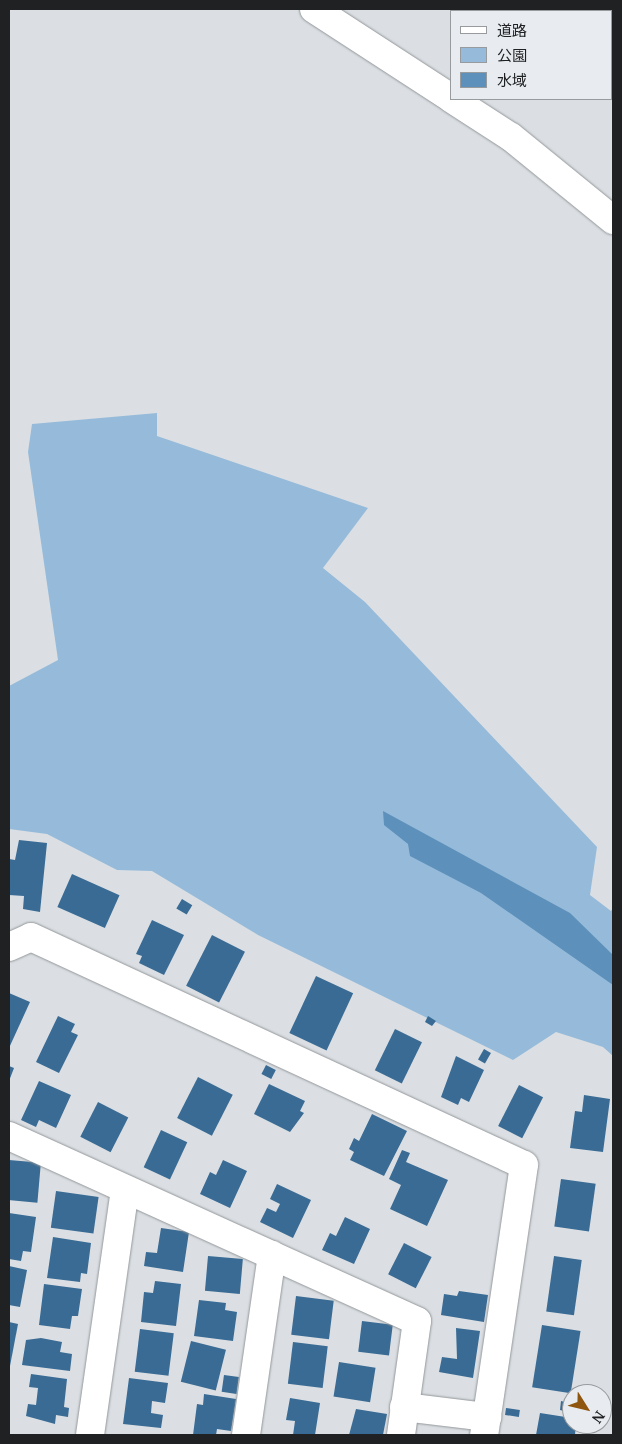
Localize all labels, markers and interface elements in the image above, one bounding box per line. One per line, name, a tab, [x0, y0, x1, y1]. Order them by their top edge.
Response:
legend	[450, 10, 612, 100]
text: 道路	[497, 20, 527, 40]
text: 公園	[497, 45, 527, 65]
text: 水域	[497, 70, 527, 90]
north arrow	[562, 1384, 612, 1434]
text: N	[588, 1407, 610, 1428]

